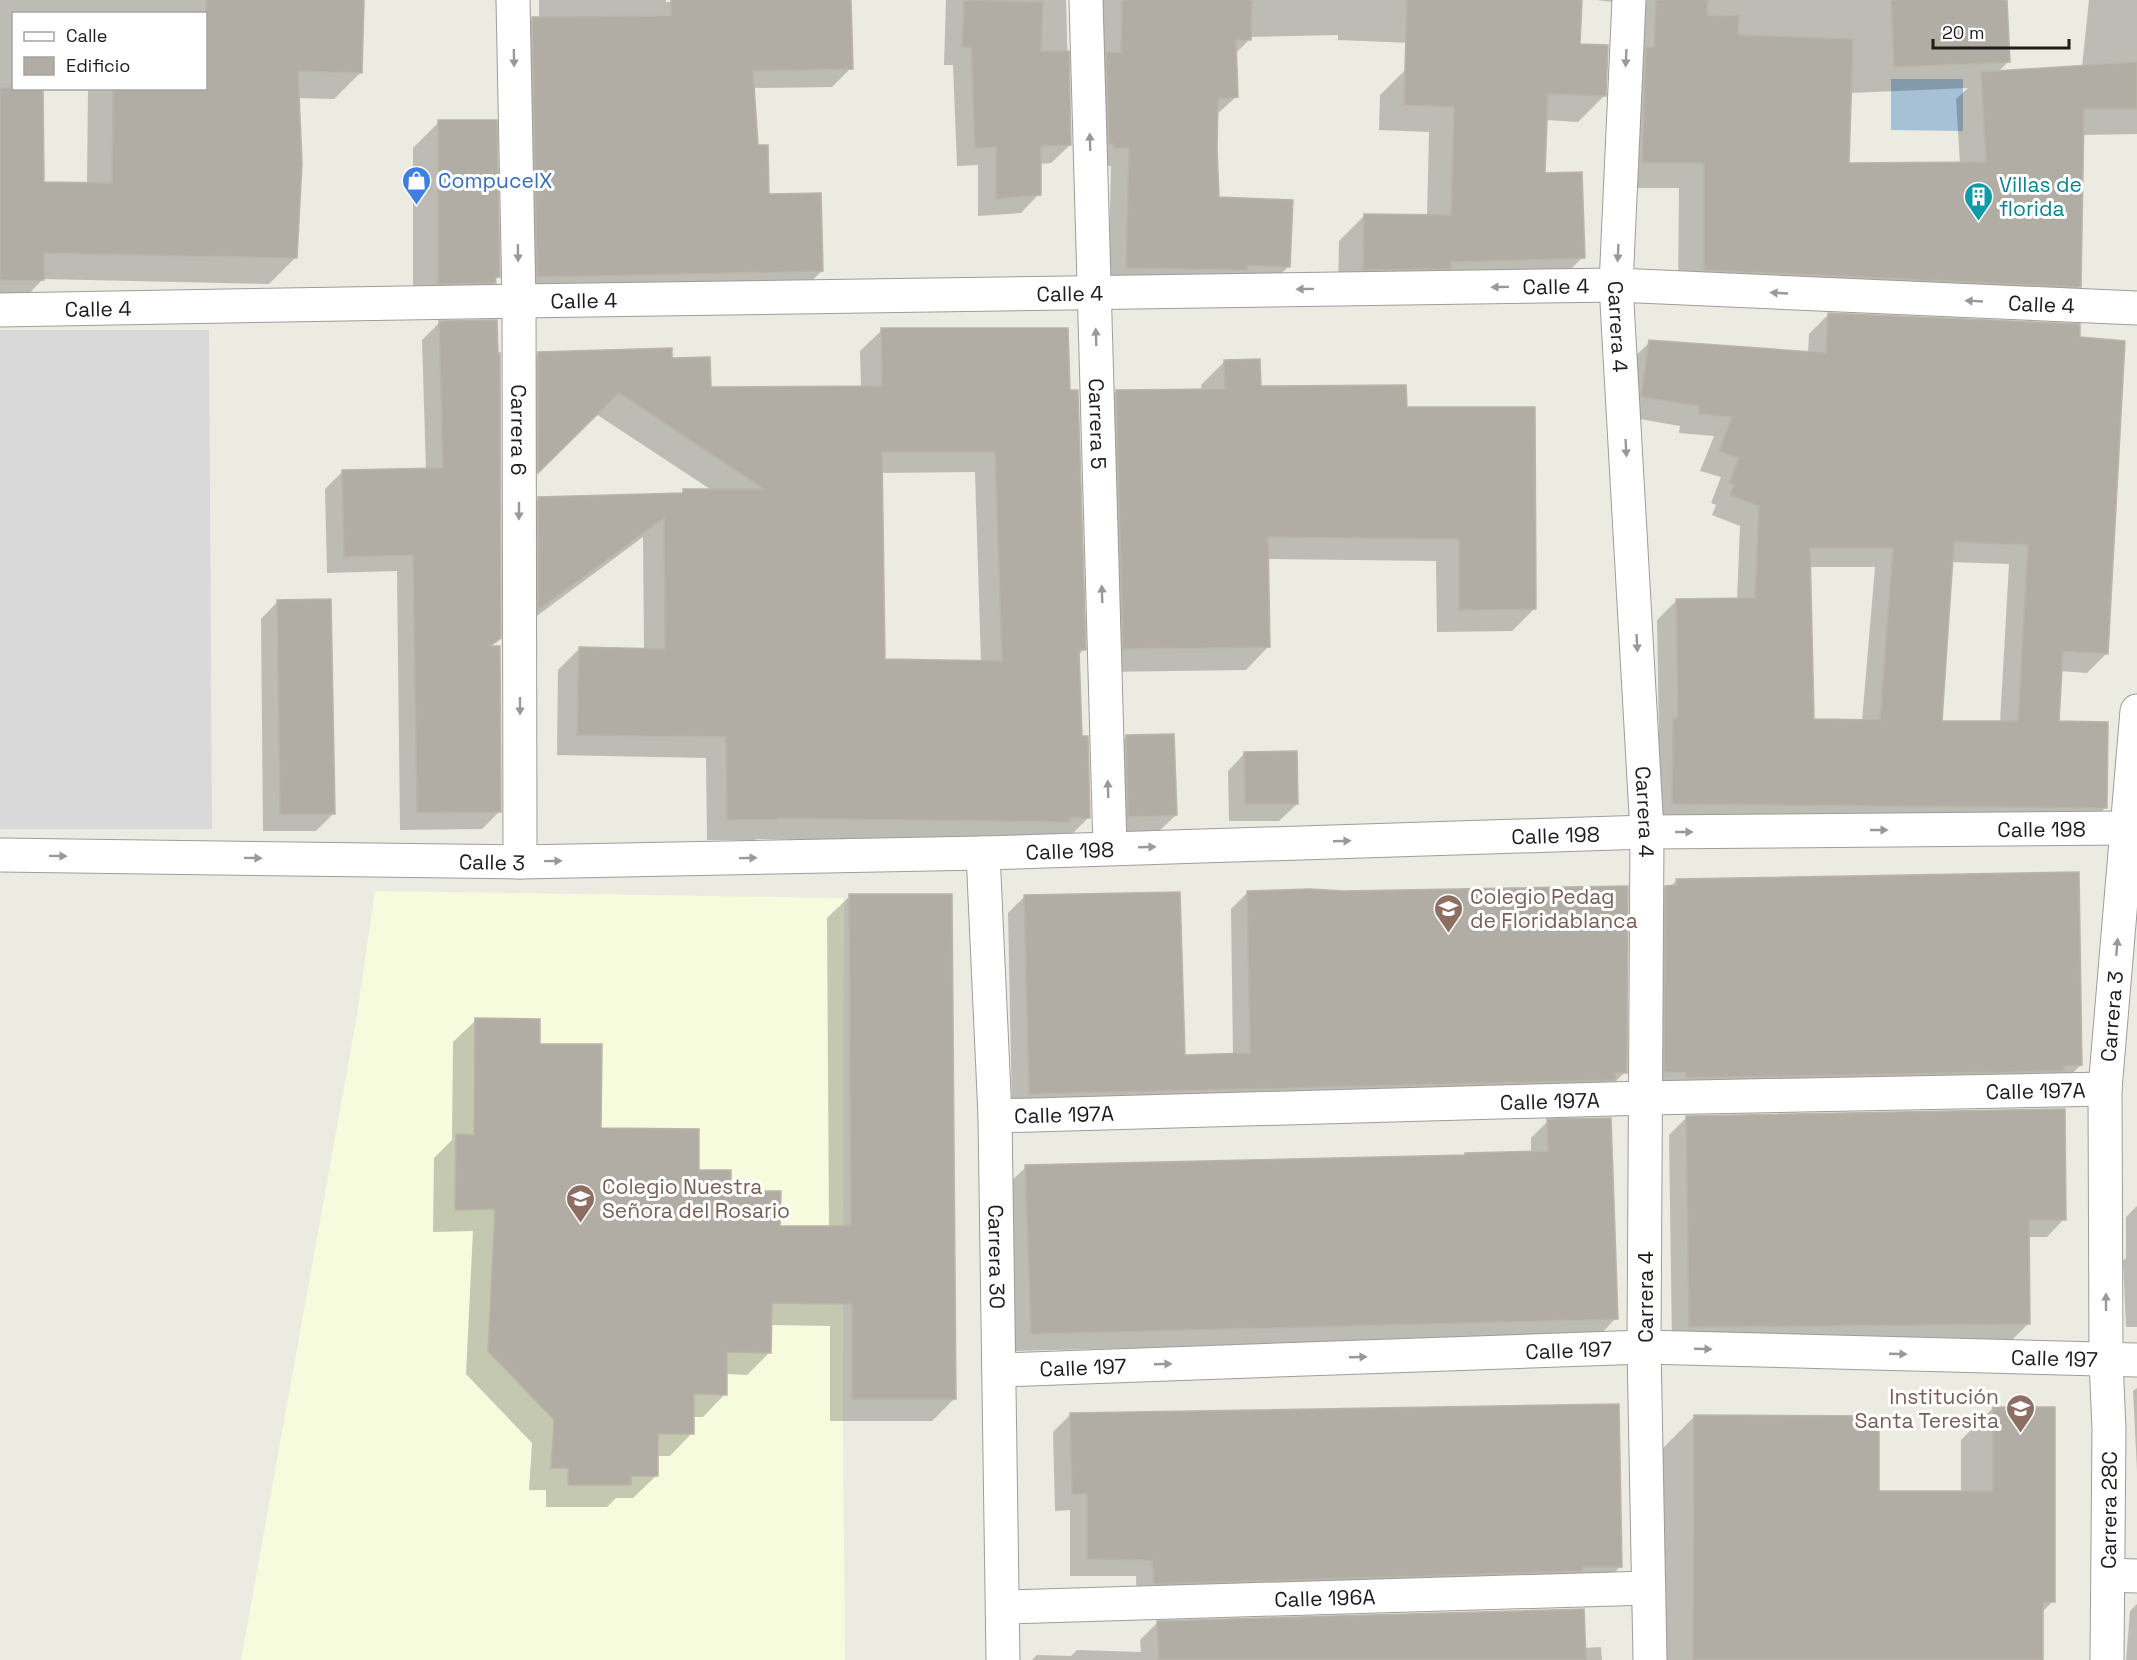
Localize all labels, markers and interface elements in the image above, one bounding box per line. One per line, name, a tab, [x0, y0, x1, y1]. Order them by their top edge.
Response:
legend	[12, 12, 207, 90]
scale bar	[1933, 12, 2070, 50]
text: 20 m	[1942, 21, 1985, 44]
text: Calle	[66, 24, 107, 47]
one-way arrow	[509, 49, 519, 68]
one-way arrow	[1622, 49, 1631, 68]
text: Edificio	[66, 54, 130, 77]
one-way arrow	[1085, 132, 1095, 151]
shop icon: CompucelX	[401, 164, 433, 206]
place label: CompucelX	[438, 167, 552, 194]
place label: Villas de florida	[1999, 171, 2082, 222]
building icon: Villas de florida	[1962, 180, 1994, 222]
one-way arrow	[513, 244, 523, 263]
one-way arrow	[1613, 244, 1622, 263]
street label: Calle 4	[1522, 272, 1589, 300]
street label: Calle 4	[1036, 279, 1103, 307]
street label: Carrera 4	[1602, 280, 1634, 373]
one-way arrow	[1491, 282, 1510, 292]
one-way arrow	[1296, 284, 1315, 294]
street label: Calle 4	[550, 286, 618, 314]
one-way arrow	[1769, 288, 1788, 297]
street label: Calle 4	[2007, 289, 2075, 319]
street label: Calle 4	[64, 294, 132, 322]
one-way arrow	[1964, 297, 1983, 306]
one-way arrow	[1091, 327, 1100, 346]
street label: Carrera 5	[1083, 378, 1113, 470]
street label: Carrera 6	[506, 384, 533, 476]
one-way arrow	[1621, 438, 1630, 457]
one-way arrow	[514, 502, 524, 521]
one-way arrow	[1098, 585, 1107, 604]
one-way arrow	[1632, 633, 1641, 652]
one-way arrow	[515, 697, 525, 716]
street label: Carrera 4	[1630, 765, 1661, 858]
one-way arrow	[1103, 780, 1113, 799]
street label: Calle 198	[1997, 815, 2086, 843]
street label: Calle 198	[1511, 820, 1600, 850]
one-way arrow	[1869, 825, 1888, 835]
one-way arrow	[1674, 827, 1693, 837]
street label: Calle 198	[1025, 835, 1114, 865]
one-way arrow	[1332, 836, 1351, 846]
one-way arrow	[1137, 842, 1156, 851]
street label: Calle 3	[459, 848, 525, 876]
one-way arrow	[49, 851, 68, 860]
one-way arrow	[244, 853, 263, 863]
one-way arrow	[739, 853, 758, 862]
one-way arrow	[544, 857, 563, 866]
place label: Colegio Pedag de Floridablanca	[1470, 883, 1638, 934]
school or university icon: Colegio Pedag de Floridablanca	[1433, 892, 1465, 934]
one-way arrow	[2112, 937, 2122, 956]
street label: Carrera 3	[2094, 970, 2128, 1063]
street label: Calle 197A	[1985, 1076, 2086, 1105]
street label: Calle 197A	[1499, 1086, 1600, 1116]
street label: Calle 197A	[1014, 1099, 1114, 1129]
place label: Colegio Nuestra Señora del Rosario	[602, 1173, 790, 1224]
school or university icon: Colegio Nuestra Señora del Rosario	[565, 1182, 597, 1224]
street label: Carrera 30	[983, 1204, 1011, 1309]
street label: Carrera 4	[1632, 1251, 1659, 1343]
one-way arrow	[2101, 1292, 2111, 1311]
street label: Calle 197	[1525, 1335, 1613, 1365]
street label: Calle 197	[2011, 1343, 2098, 1372]
one-way arrow	[1693, 1344, 1712, 1353]
one-way arrow	[1888, 1350, 1907, 1359]
street label: Calle 197	[1039, 1352, 1127, 1382]
one-way arrow	[1348, 1352, 1367, 1362]
one-way arrow	[1153, 1359, 1172, 1368]
place label: Institución Santa Teresita	[1854, 1383, 1999, 1434]
school or university icon: Institución Santa Teresita	[2004, 1392, 2036, 1434]
street label: Carrera 28C	[2094, 1451, 2122, 1569]
street label: Calle 196A	[1274, 1583, 1376, 1613]

